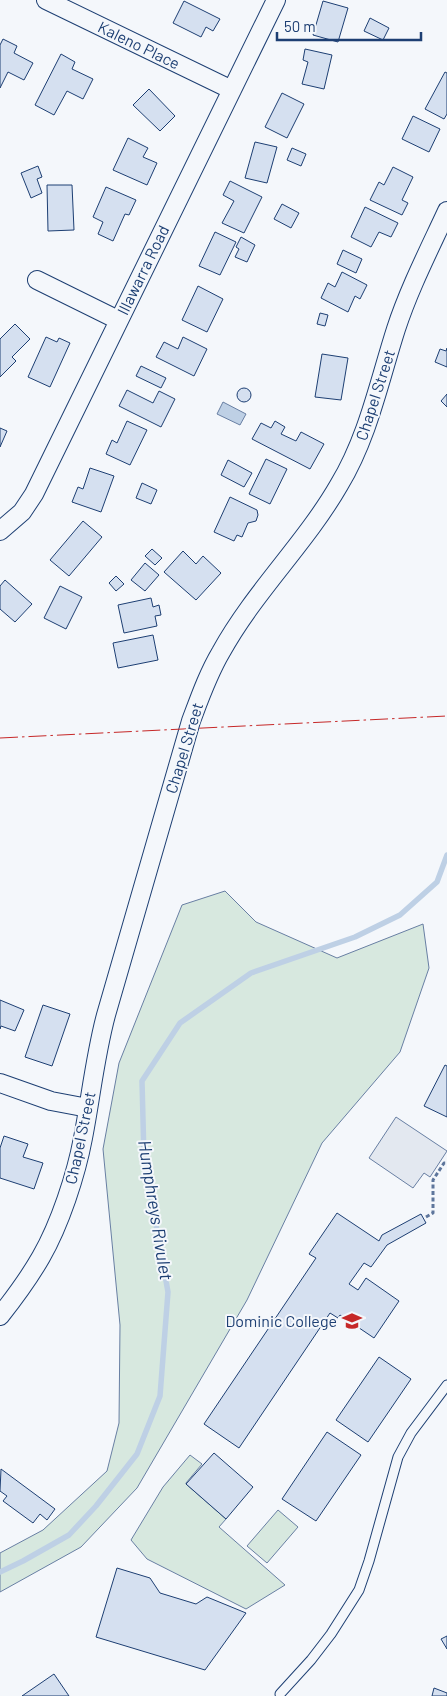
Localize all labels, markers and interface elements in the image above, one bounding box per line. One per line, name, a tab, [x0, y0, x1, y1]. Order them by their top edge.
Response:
scale bar	[277, 10, 421, 42]
street label: Kaleno Place	[95, 17, 183, 73]
text: 50 m	[284, 17, 316, 35]
street label: Illawarra Road	[113, 222, 172, 318]
street label: Chapel Street	[351, 347, 398, 443]
street label: Chapel Street	[161, 700, 206, 796]
street label: Chapel Street	[60, 1090, 99, 1186]
water label: Humphreys Rivulet	[134, 1138, 178, 1282]
school or university icon: Dominic College	[341, 1310, 363, 1332]
place label: Dominic College	[225, 1311, 337, 1330]

